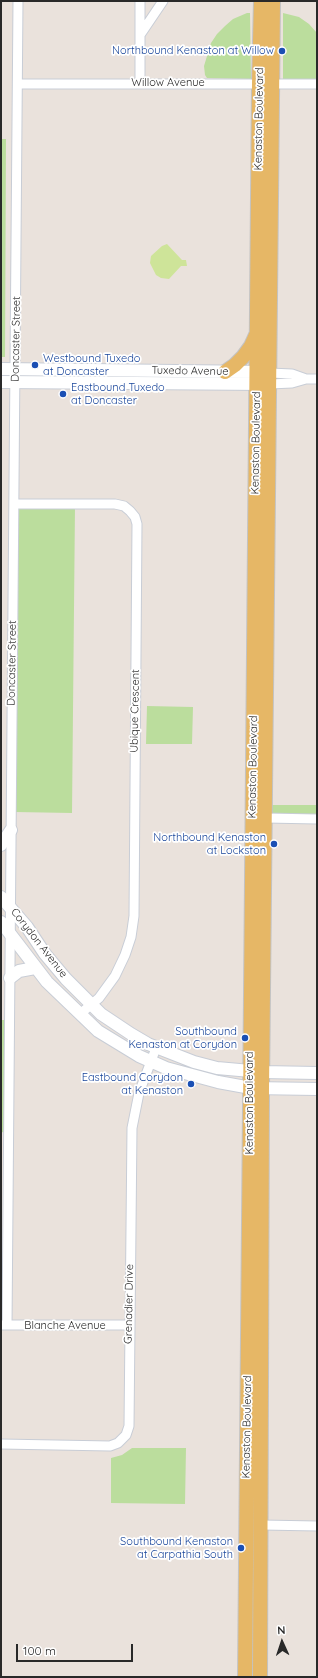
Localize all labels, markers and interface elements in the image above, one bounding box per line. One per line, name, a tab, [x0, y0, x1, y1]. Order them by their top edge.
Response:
place label: Northbound Kenaston at Willow	[112, 44, 274, 58]
marker: Northbound Kenaston at Willow	[277, 46, 287, 56]
street label: Kenaston Boulevard	[252, 67, 266, 171]
street label: Willow Avenue	[131, 76, 205, 90]
street label: Doncaster Street	[9, 296, 23, 382]
place label: Westbound Tuxedo at Doncaster	[43, 352, 140, 378]
marker: Westbound Tuxedo at Doncaster	[30, 360, 40, 370]
street label: Tuxedo Avenue	[151, 364, 229, 378]
place label: Eastbound Tuxedo at Doncaster	[71, 381, 165, 407]
marker: Eastbound Tuxedo at Doncaster	[58, 389, 68, 399]
street label: Kenaston Boulevard	[249, 391, 263, 495]
street label: Doncaster Street	[5, 620, 19, 706]
street label: Ubique Crescent	[128, 669, 142, 753]
street label: Kenaston Boulevard	[246, 715, 260, 819]
place label: Northbound Kenaston at Lockston	[153, 831, 266, 857]
marker: Northbound Kenaston at Lockston	[269, 839, 279, 849]
street label: Corydon Avenue	[8, 906, 70, 980]
place label: Southbound Kenaston at Corydon	[128, 1025, 237, 1051]
marker: Southbound Kenaston at Corydon	[240, 1033, 250, 1043]
street label: Kenaston Boulevard	[243, 1051, 257, 1155]
place label: Eastbound Corydon at Kenaston	[82, 1071, 183, 1097]
marker: Eastbound Corydon at Kenaston	[186, 1079, 196, 1089]
street label: Grenadier Drive	[122, 1264, 136, 1344]
street label: Blanche Avenue	[24, 1319, 106, 1333]
street label: Kenaston Boulevard	[240, 1375, 254, 1479]
place label: Southbound Kenaston at Carpathia South	[120, 1535, 233, 1561]
marker: Southbound Kenaston at Carpathia South	[236, 1543, 246, 1553]
north arrow	[262, 1622, 302, 1662]
text: N	[277, 1623, 286, 1637]
scale bar	[18, 1636, 135, 1662]
text: 100 m	[23, 1643, 56, 1658]

